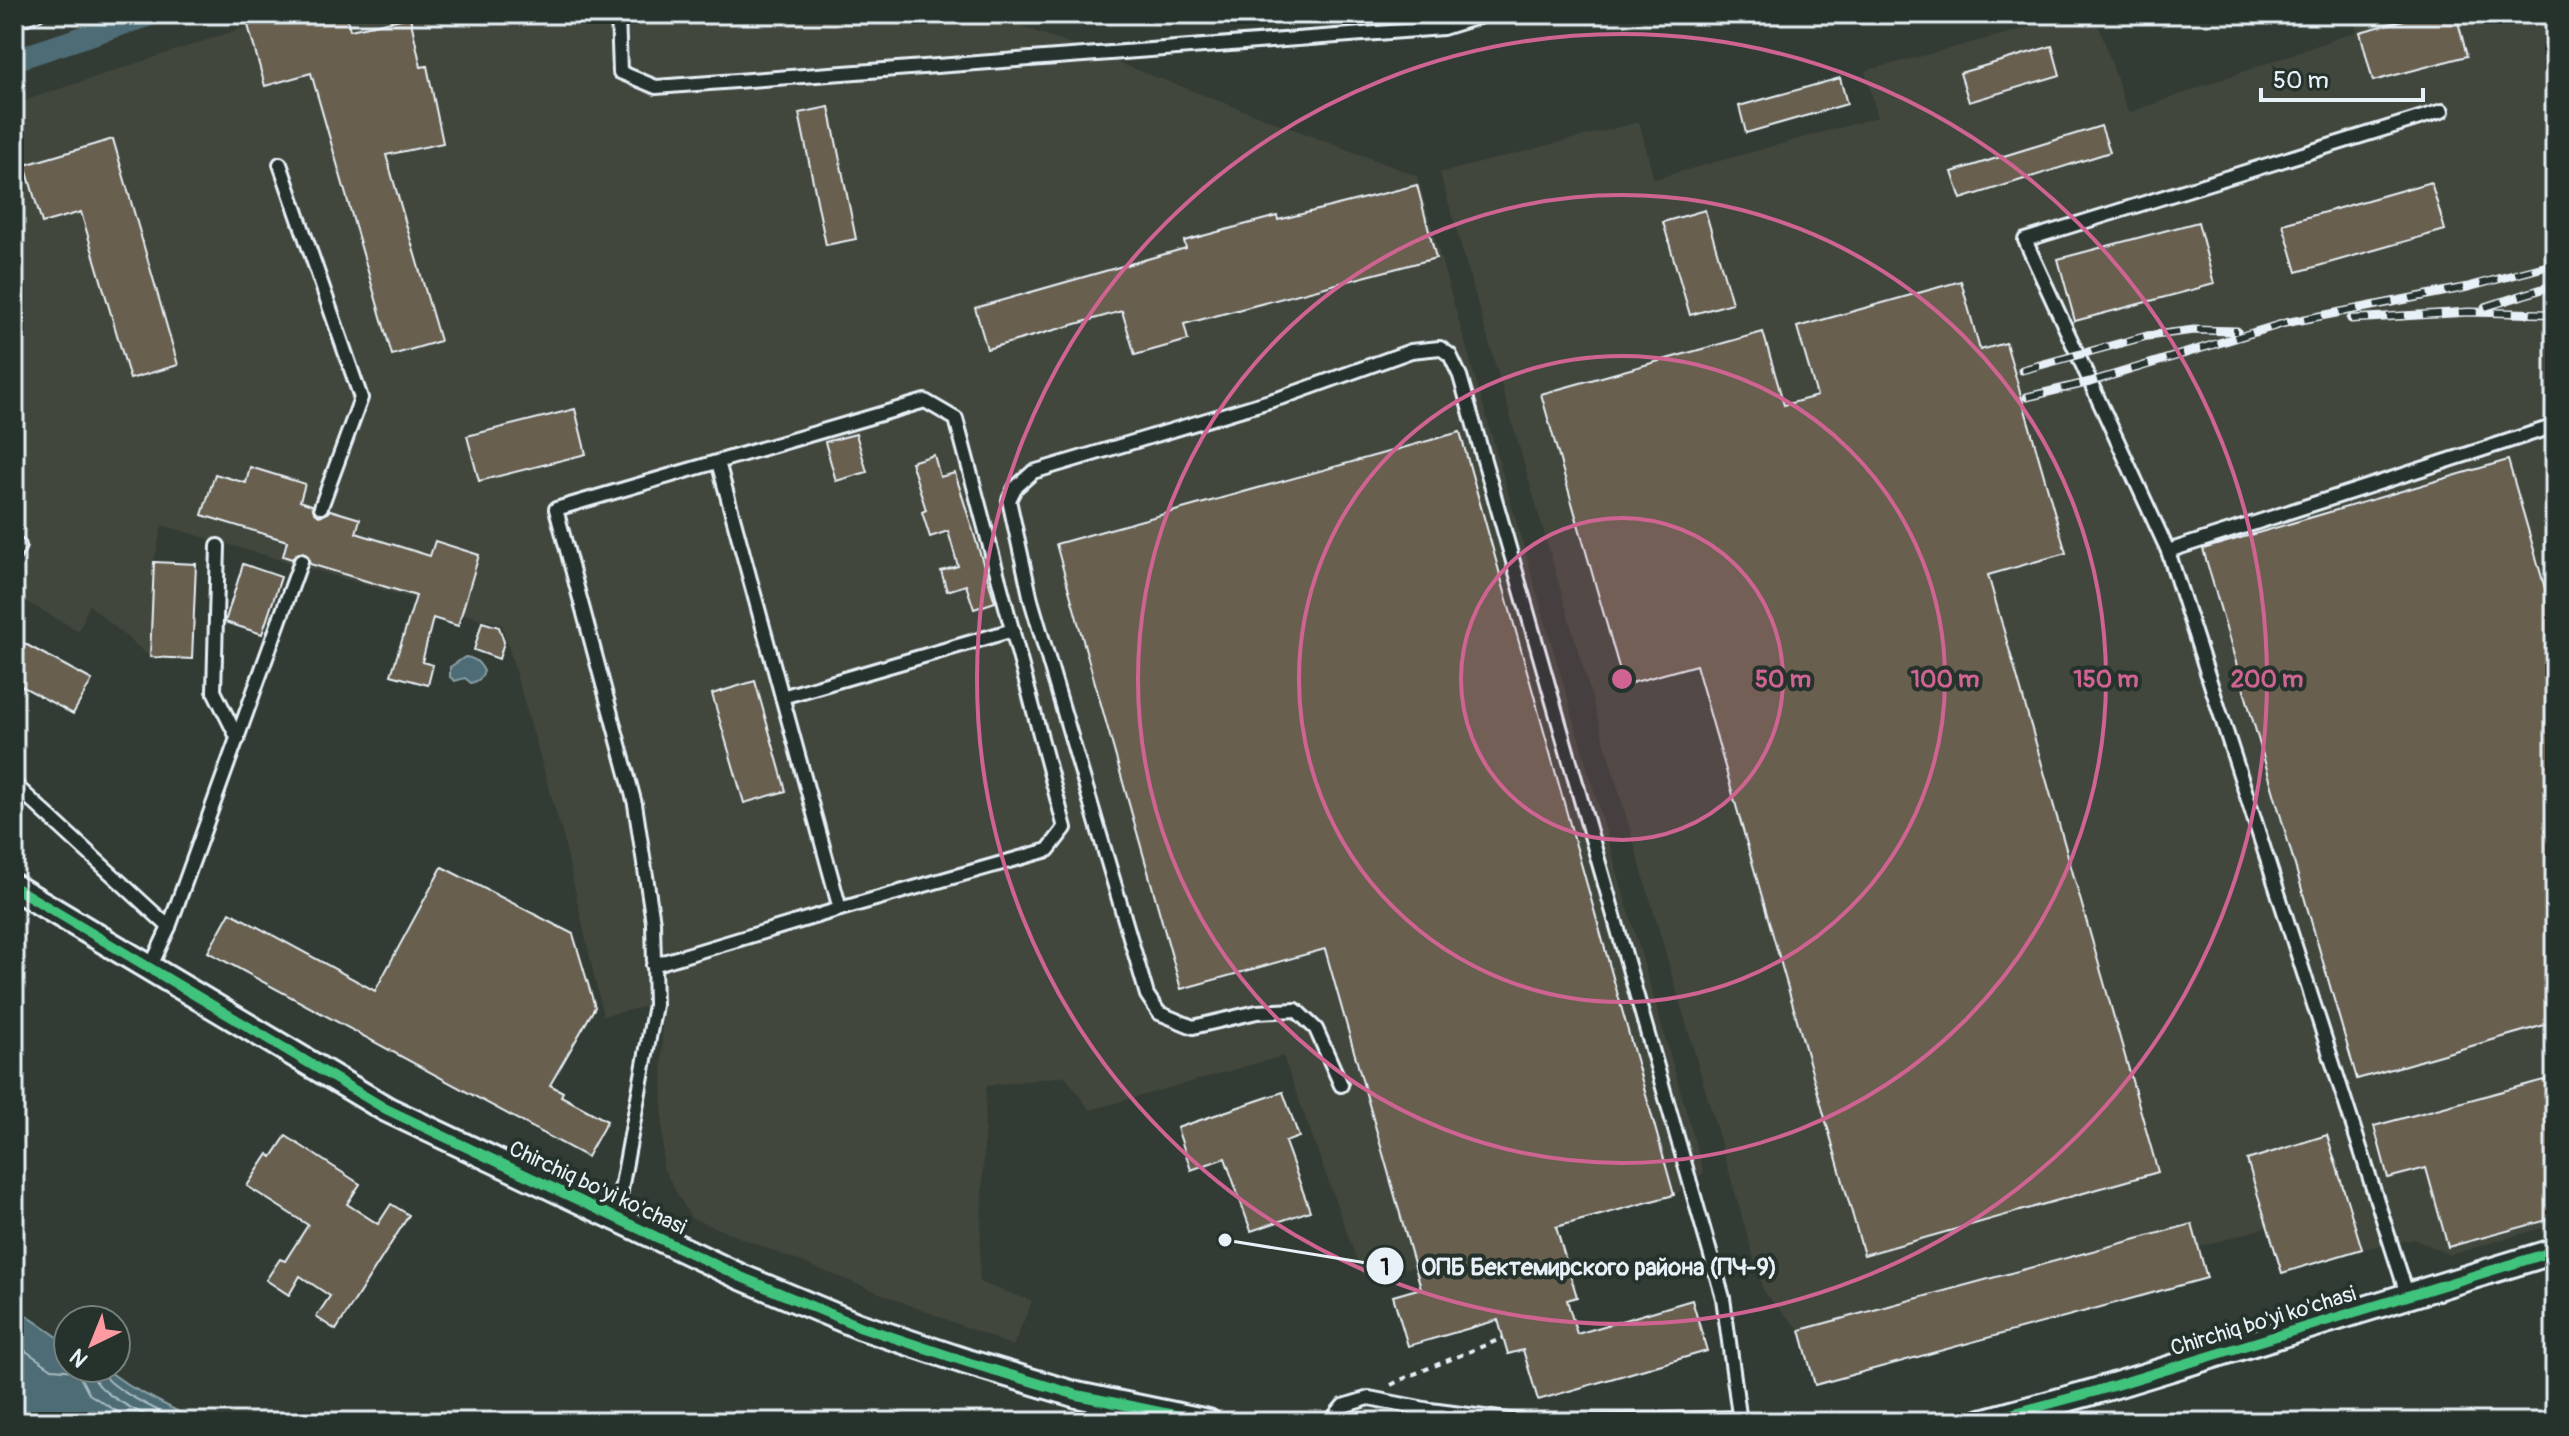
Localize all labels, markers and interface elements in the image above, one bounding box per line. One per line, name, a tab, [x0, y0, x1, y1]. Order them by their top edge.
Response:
scale bar	[2261, 52, 2423, 102]
text: 50 m	[2273, 66, 2329, 95]
centre of rings	[1608, 665, 1636, 693]
text: 50 m	[1755, 665, 1811, 694]
text: 100 m	[1911, 665, 1979, 694]
text: 150 m	[2073, 665, 2139, 694]
text: 200 m	[2231, 665, 2303, 694]
street label: Chirchiq bo'yi ko'chasi	[504, 1135, 691, 1241]
callout: ОПБ Бектемирского района (ПЧ-9)	[1365, 1242, 1793, 1290]
text: 1	[1380, 1253, 1390, 1282]
text: ОПБ Бектемирского района (ПЧ-9)	[1421, 1253, 1777, 1282]
street label: Chirchiq bo'yi ko'chasi	[2167, 1279, 2359, 1362]
north arrow	[52, 1304, 132, 1384]
text: N	[64, 1342, 94, 1373]

